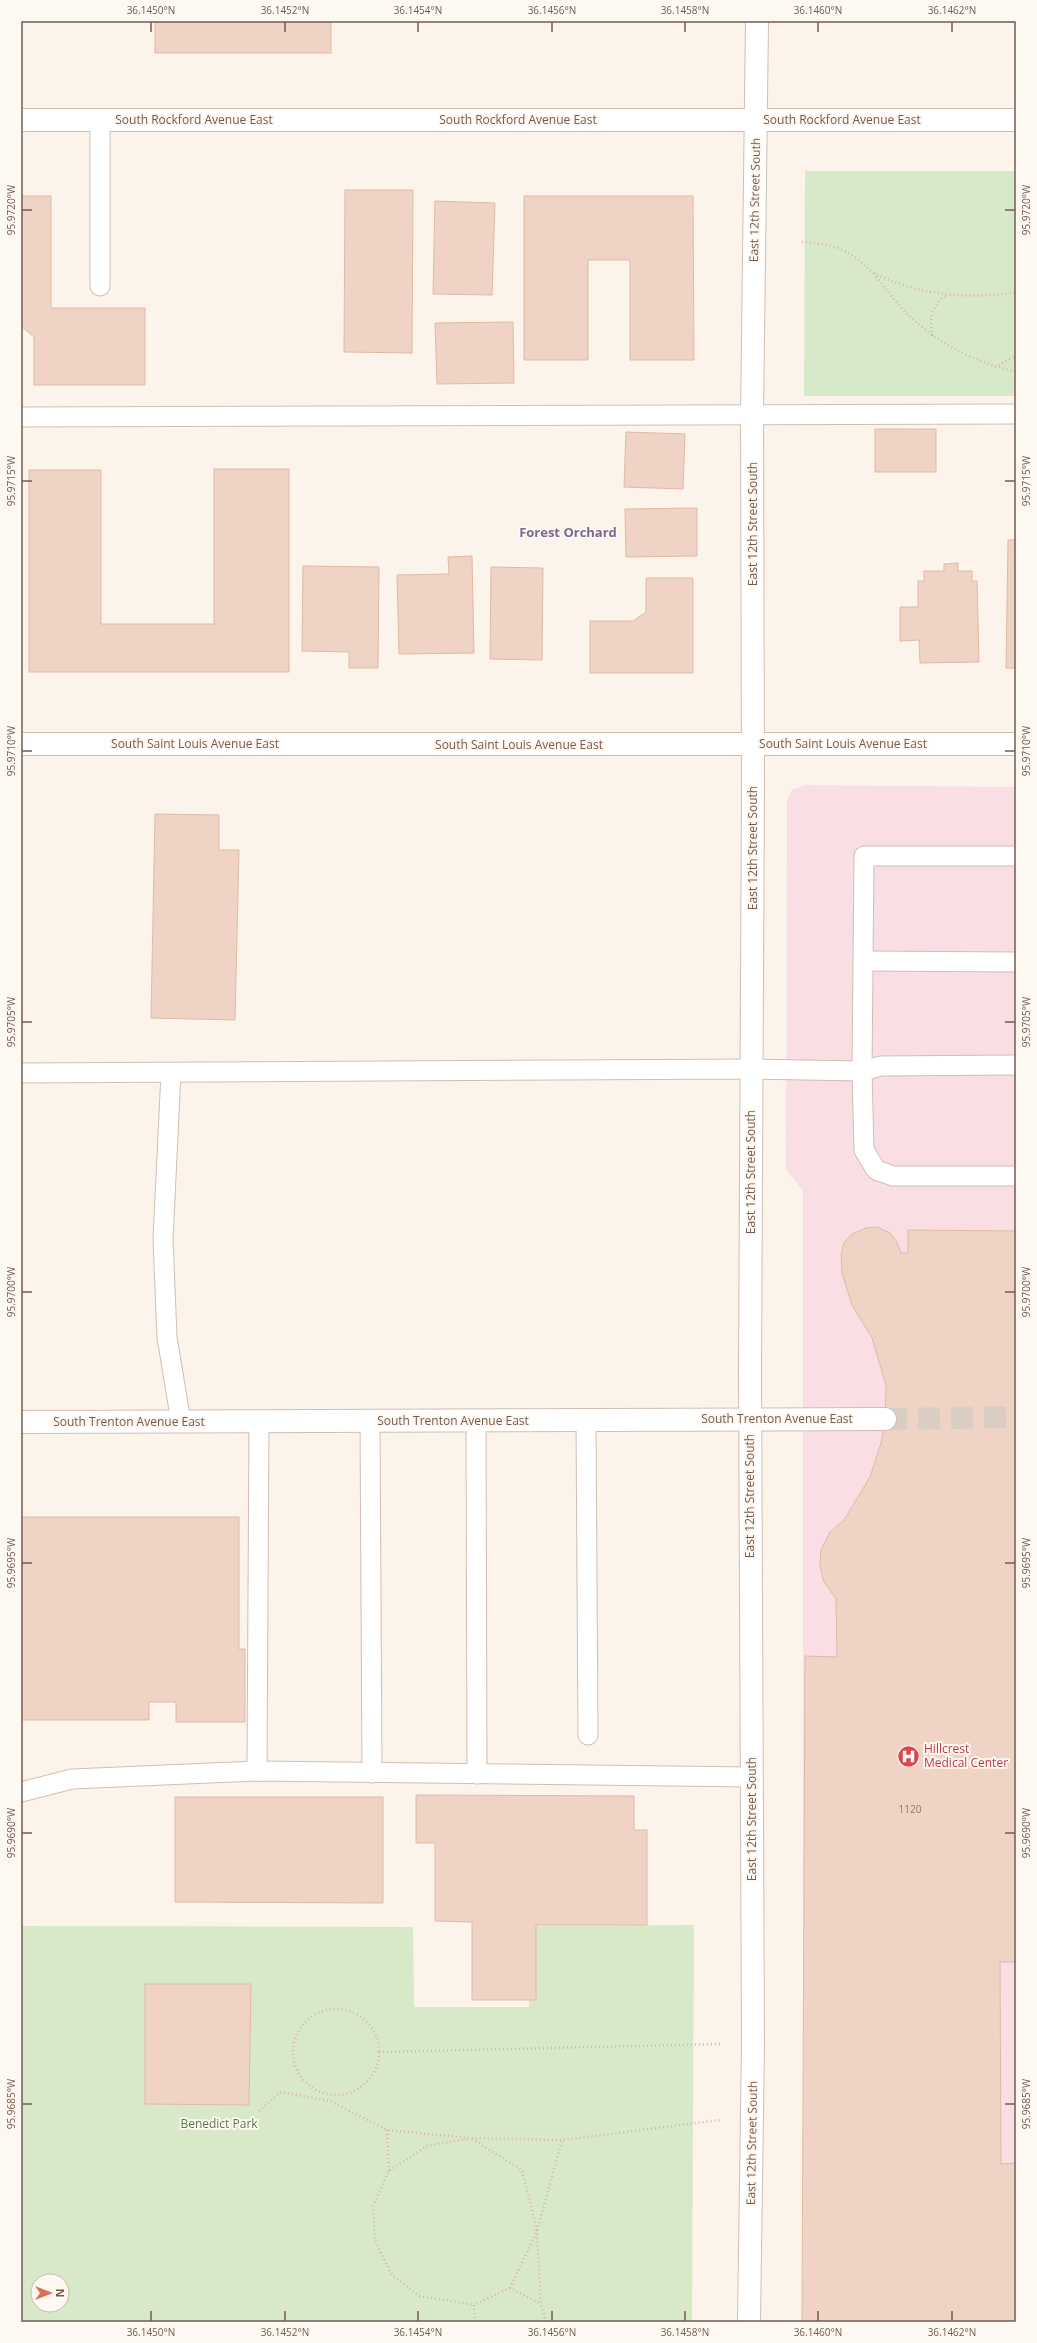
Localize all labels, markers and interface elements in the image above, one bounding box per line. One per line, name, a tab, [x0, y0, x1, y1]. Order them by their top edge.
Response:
text: 36.1450°N	[127, 3, 175, 17]
text: 36.1452°N	[261, 3, 309, 17]
text: 36.1454°N	[394, 3, 442, 17]
text: 36.1456°N	[528, 3, 576, 17]
text: 36.1458°N	[661, 3, 709, 17]
text: 36.1460°N	[794, 3, 842, 17]
text: 36.1462°N	[928, 3, 976, 17]
street label: South Rockford Avenue East	[115, 111, 273, 128]
street label: South Rockford Avenue East	[439, 111, 597, 128]
street label: South Rockford Avenue East	[763, 111, 921, 128]
street label: East 12th Street South	[745, 138, 764, 262]
text: 95.9720°W	[4, 184, 18, 235]
text: 95.9720°W	[1019, 184, 1033, 235]
text: 95.9715°W	[4, 455, 18, 506]
text: 95.9715°W	[1019, 455, 1033, 506]
street label: East 12th Street South	[744, 462, 761, 586]
district label: Forest Orchard	[519, 523, 617, 541]
text: 95.9710°W	[4, 725, 18, 776]
text: 95.9710°W	[1019, 725, 1033, 776]
street label: South Saint Louis Avenue East	[111, 735, 279, 752]
street label: South Saint Louis Avenue East	[759, 735, 927, 752]
street label: South Saint Louis Avenue East	[435, 736, 603, 753]
street label: East 12th Street South	[744, 786, 761, 910]
text: 95.9705°W	[4, 996, 18, 1047]
text: 95.9705°W	[1019, 996, 1033, 1047]
street label: East 12th Street South	[742, 1110, 759, 1234]
text: 95.9700°W	[4, 1266, 18, 1317]
text: 95.9700°W	[1019, 1266, 1033, 1317]
street label: South Trenton Avenue East	[701, 1410, 853, 1427]
street label: South Trenton Avenue East	[377, 1412, 529, 1429]
street label: South Trenton Avenue East	[53, 1413, 205, 1430]
street label: East 12th Street South	[741, 1434, 758, 1558]
text: 95.9695°W	[4, 1537, 18, 1588]
text: 95.9695°W	[1019, 1537, 1033, 1588]
place label: Hillcrest Medical Center	[924, 1740, 1008, 1771]
hospital icon: Hillcrest Medical Center	[896, 1743, 922, 1769]
street label: East 12th Street South	[743, 1757, 760, 1881]
house number: 1120	[899, 1802, 922, 1816]
text: 95.9690°W	[4, 1807, 18, 1858]
text: 95.9690°W	[1019, 1807, 1033, 1858]
text: 95.9685°W	[4, 2078, 18, 2129]
text: 95.9685°W	[1019, 2078, 1033, 2129]
street label: East 12th Street South	[742, 2081, 761, 2205]
park label: Benedict Park	[180, 2115, 258, 2132]
north arrow	[30, 2273, 70, 2313]
text: N	[53, 2289, 68, 2297]
text: 36.1450°N	[127, 2325, 175, 2339]
text: 36.1452°N	[261, 2325, 309, 2339]
text: 36.1454°N	[394, 2325, 442, 2339]
text: 36.1456°N	[528, 2325, 576, 2339]
text: 36.1458°N	[661, 2325, 709, 2339]
text: 36.1460°N	[794, 2325, 842, 2339]
text: 36.1462°N	[928, 2325, 976, 2339]

